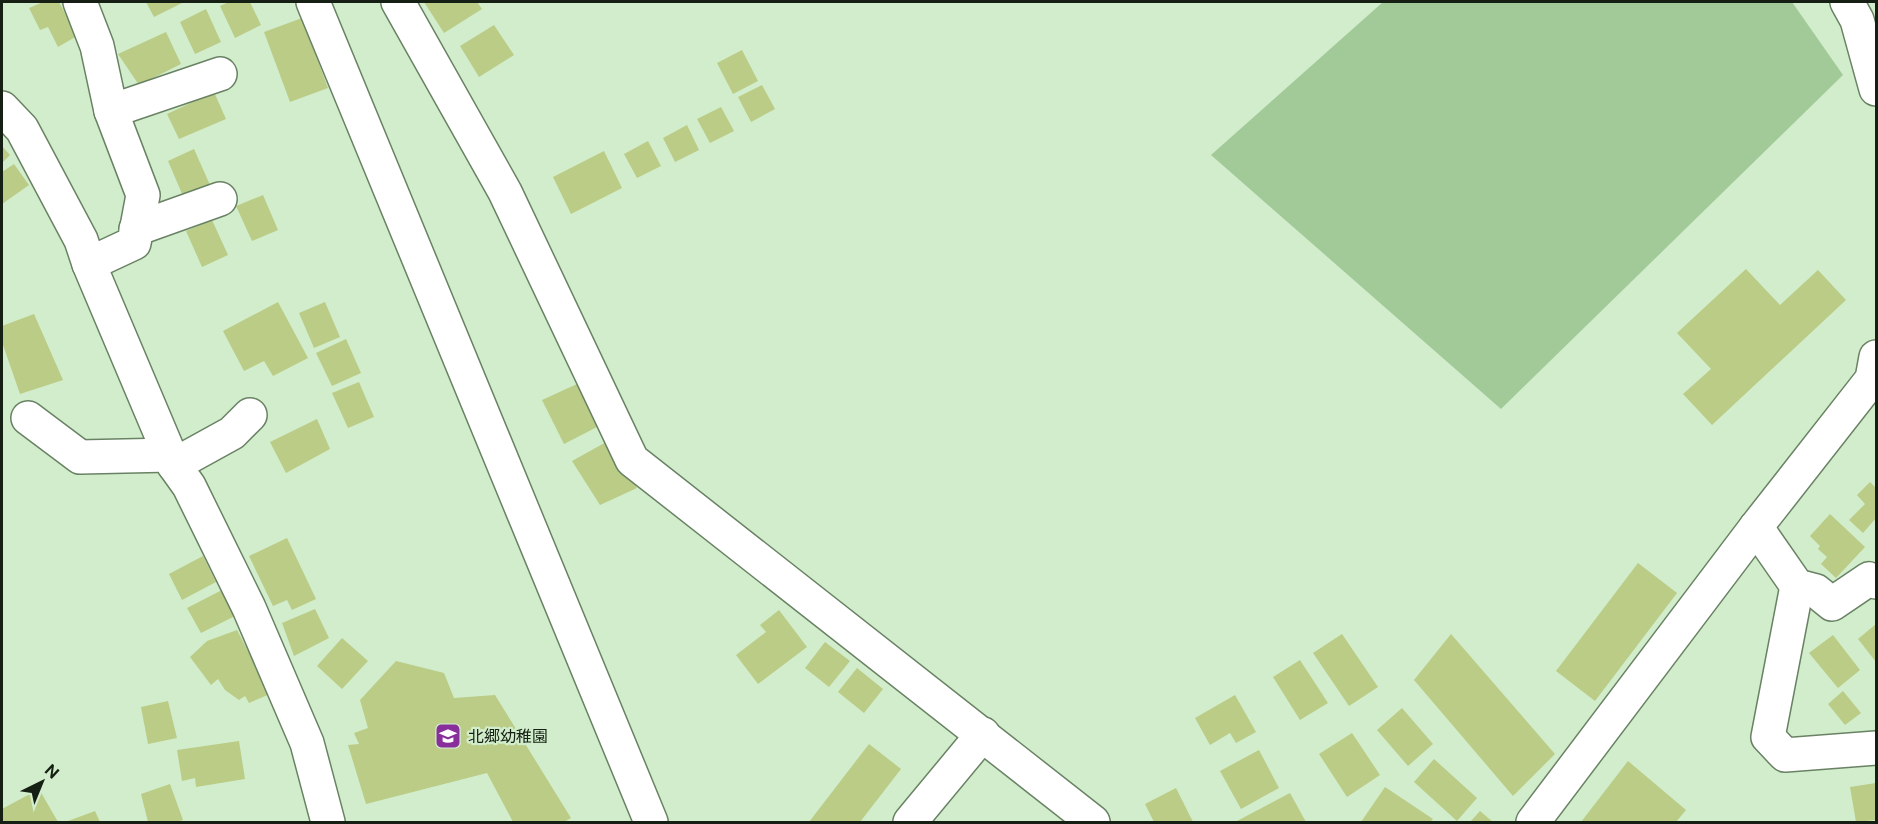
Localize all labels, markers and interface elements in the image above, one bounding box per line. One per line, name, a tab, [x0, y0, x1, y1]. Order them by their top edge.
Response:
school or university icon: 北郷幼稚園	[433, 721, 463, 751]
place label: 北郷幼稚園	[468, 727, 548, 746]
north arrow	[12, 752, 72, 812]
text: N	[41, 760, 63, 783]

